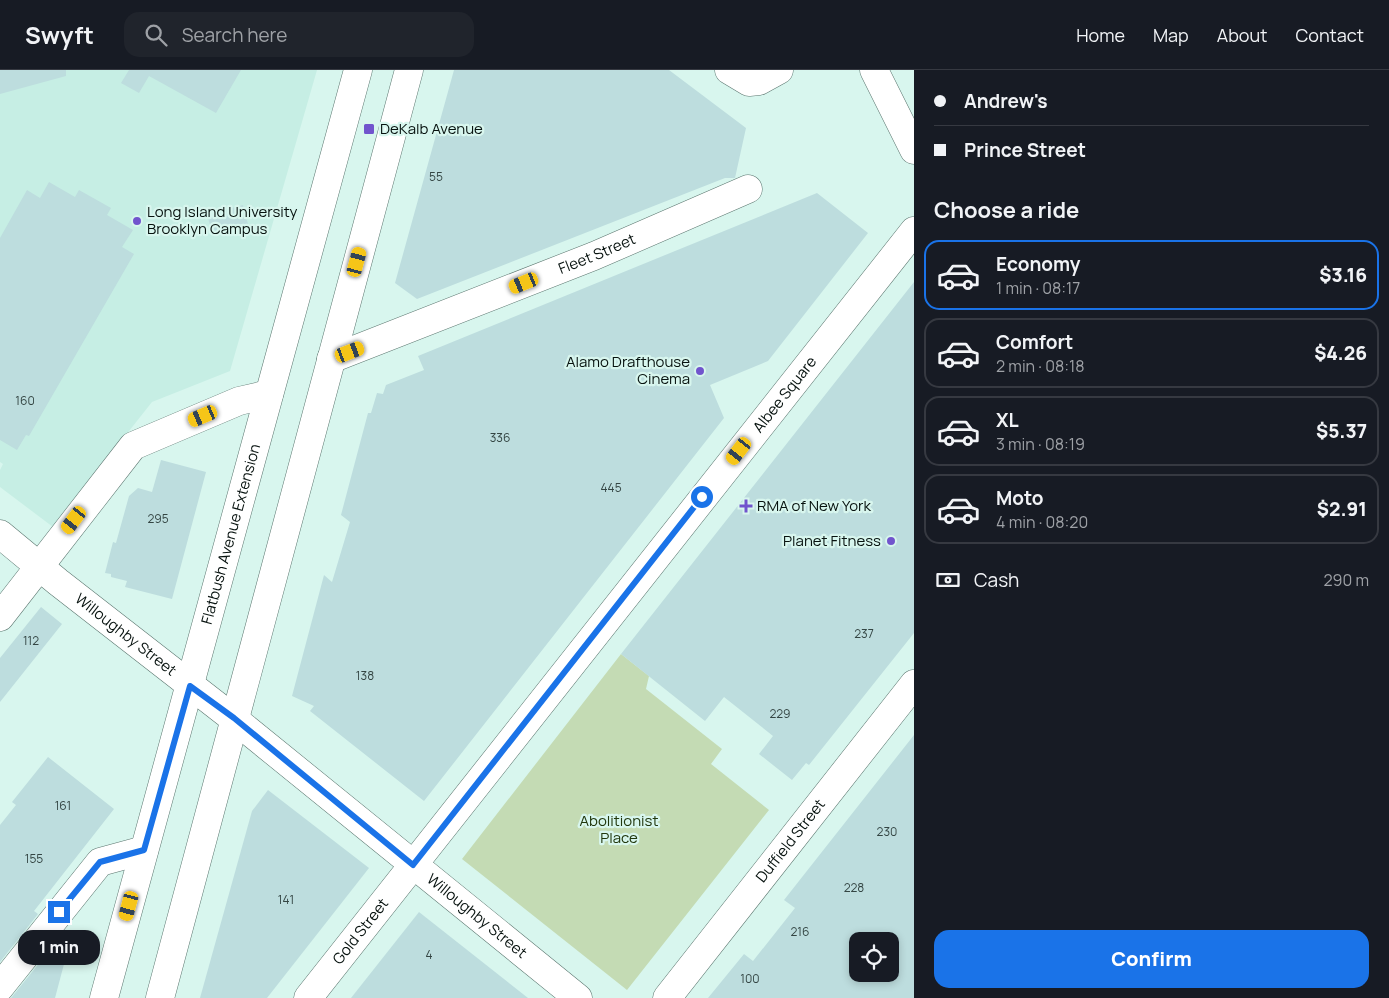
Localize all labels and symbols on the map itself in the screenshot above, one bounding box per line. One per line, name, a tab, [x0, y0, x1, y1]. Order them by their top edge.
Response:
place label: DeKalb Avenue	[380, 118, 483, 139]
marker: DeKalb Avenue	[362, 122, 376, 136]
house number: 55	[429, 168, 443, 185]
place label: Long Island University Brooklyn Campus	[147, 201, 298, 239]
marker: Long Island University Brooklyn Campus	[131, 215, 143, 227]
street label: Fleet Street	[555, 228, 639, 279]
car	[345, 246, 368, 278]
car	[507, 270, 540, 296]
car	[333, 340, 366, 364]
place label: Alamo Drafthouse Cinema	[566, 351, 690, 389]
street label: Albee Square	[748, 352, 821, 437]
marker: Alamo Drafthouse Cinema	[694, 365, 706, 377]
house number: 160	[15, 392, 35, 409]
car	[186, 403, 219, 429]
house number: 336	[490, 429, 510, 446]
car	[723, 435, 754, 467]
street label: Flatbush Avenue Extension	[196, 441, 265, 627]
house number: 445	[600, 479, 622, 496]
route start	[691, 486, 713, 508]
place label: RMA of New York	[757, 495, 871, 516]
marker: RMA of New York	[739, 499, 753, 513]
car	[58, 504, 89, 536]
house number: 295	[147, 510, 169, 527]
place label: Planet Fitness	[783, 530, 881, 551]
marker: Planet Fitness	[885, 535, 897, 547]
street label: Willoughby Street	[71, 588, 181, 680]
house number: 237	[854, 625, 874, 642]
house number: 112	[23, 632, 39, 649]
house number: 138	[356, 667, 374, 684]
house number: 229	[769, 705, 791, 722]
street label: Duffield Street	[751, 794, 830, 887]
house number: 161	[55, 797, 71, 814]
park label: Abolitionist Place	[580, 810, 658, 848]
house number: 230	[877, 823, 897, 840]
house number: 155	[25, 850, 43, 867]
street label: Willoughby Street	[423, 869, 532, 963]
house number: 228	[844, 879, 864, 896]
car	[117, 890, 140, 922]
house number: 141	[278, 891, 294, 908]
street label: Gold Street	[328, 894, 393, 968]
route end	[48, 901, 70, 923]
house number: 216	[791, 923, 809, 940]
callout: 1 min	[18, 930, 100, 964]
house number: 4	[425, 946, 433, 963]
house number: 100	[740, 970, 760, 987]

